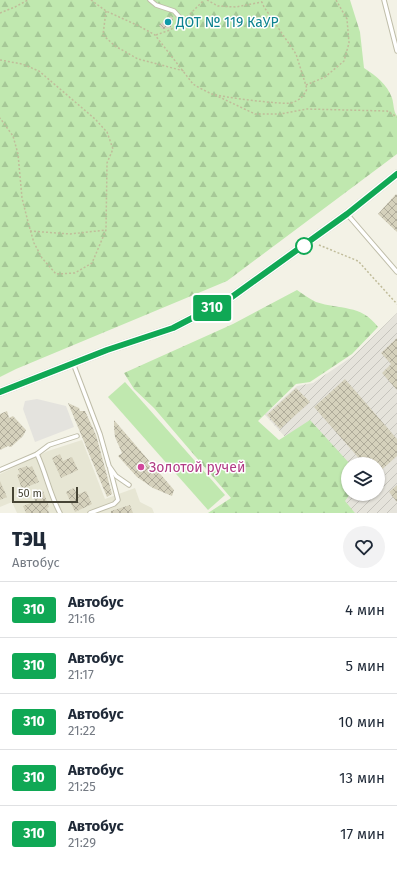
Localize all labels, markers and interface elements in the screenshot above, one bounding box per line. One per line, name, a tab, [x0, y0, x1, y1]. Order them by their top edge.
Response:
place label: ДОТ № 119 КаУР	[175, 14, 279, 31]
marker: ДОТ № 119 КаУР	[163, 17, 173, 27]
unlabelled marker	[295, 237, 313, 255]
line badge: 310	[189, 295, 235, 321]
text: 310	[201, 299, 223, 316]
map controls	[341, 457, 385, 501]
button: layers	[341, 457, 385, 501]
place label: Золотой ручей	[149, 459, 245, 476]
marker: Золотой ручей	[136, 462, 146, 472]
scale bar	[12, 485, 78, 504]
text: 50 m	[18, 487, 42, 500]
button: heart	[343, 526, 385, 568]
text: ТЭЦ	[12, 528, 46, 551]
text: Автобус	[12, 555, 60, 570]
text: Автобус	[68, 593, 124, 611]
text: 310	[23, 601, 45, 618]
text: 4 мин	[345, 601, 385, 619]
text: 21:16	[68, 611, 95, 626]
text: Автобус	[68, 649, 124, 667]
text: 310	[23, 657, 45, 674]
text: 5 мин	[346, 657, 385, 675]
text: 21:17	[68, 667, 94, 682]
text: Автобус	[68, 705, 124, 723]
text: 310	[23, 713, 45, 730]
text: 10 мин	[338, 713, 385, 731]
text: 21:22	[68, 723, 96, 738]
text: Автобус	[68, 761, 124, 779]
text: 310	[23, 769, 45, 786]
text: 13 мин	[339, 769, 385, 787]
text: 21:25	[68, 779, 96, 794]
text: Автобус	[68, 817, 124, 835]
text: 310	[23, 825, 45, 842]
text: 17 мин	[340, 825, 385, 843]
text: 21:29	[68, 835, 96, 850]

